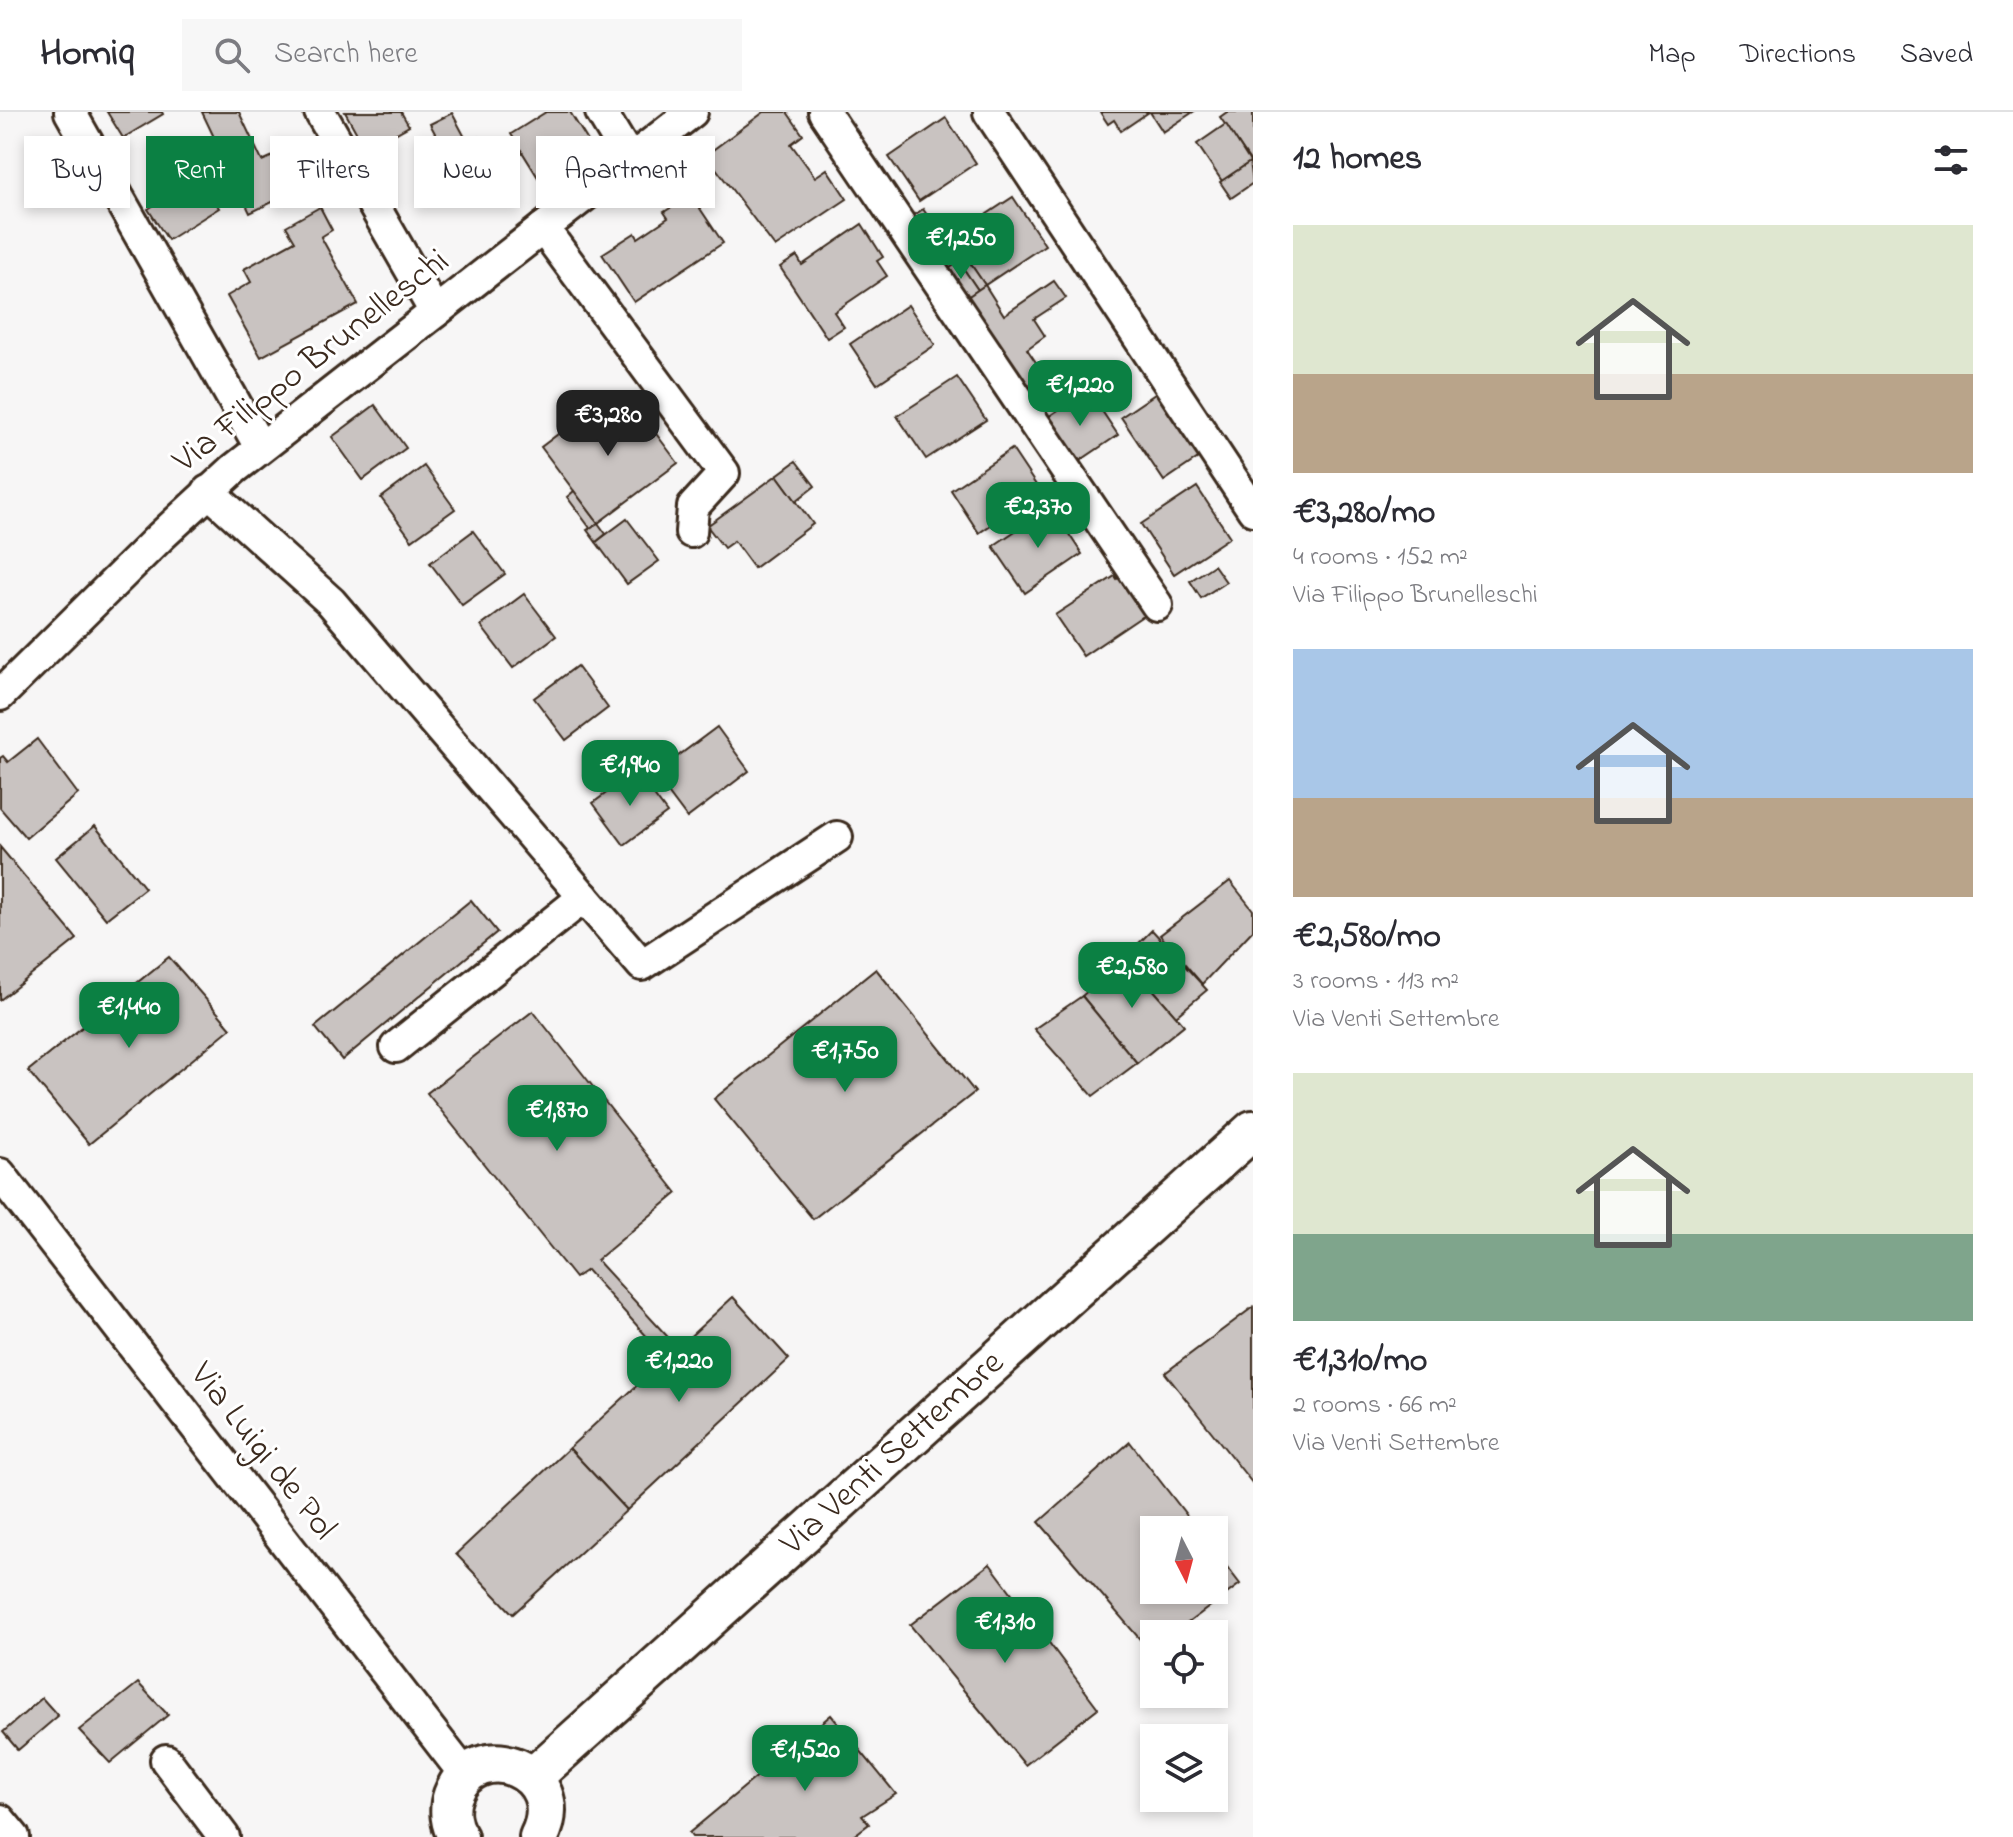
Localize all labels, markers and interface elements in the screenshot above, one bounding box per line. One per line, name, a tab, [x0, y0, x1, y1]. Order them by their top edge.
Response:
search box	[182, 19, 742, 91]
text: Homiq	[40, 27, 134, 83]
icon: search	[210, 33, 254, 77]
text: Search here	[274, 33, 418, 77]
text: Map	[1648, 35, 1696, 76]
text: Directions	[1740, 35, 1856, 76]
text: Saved	[1900, 35, 1973, 76]
text: 12 homes	[1293, 135, 1422, 185]
chip: Buy	[24, 136, 130, 208]
chip: Rent	[146, 136, 254, 208]
chip: Filters	[270, 136, 398, 208]
chip: New	[414, 136, 520, 208]
chip: Apartment	[536, 136, 715, 208]
icon: filters	[1929, 138, 1973, 182]
pin: €1,250	[896, 213, 1026, 281]
text: €1,250	[926, 220, 996, 258]
street label: Via Filippo Brunelleschi	[161, 237, 462, 488]
icon: home	[1561, 277, 1705, 421]
pin: €1,220	[1015, 360, 1145, 428]
text: €1,220	[1046, 367, 1114, 405]
pin: €3,280	[543, 390, 673, 458]
text: €3,280	[574, 397, 642, 435]
pin: €2,370	[973, 482, 1103, 550]
text: €2,370	[1004, 489, 1072, 527]
text: €3,280/mo	[1293, 489, 1436, 539]
text: 4 rooms · 152 m²	[1293, 539, 1468, 577]
text: Via Filippo Brunelleschi	[1293, 577, 1538, 615]
icon: home	[1561, 701, 1705, 845]
pin: €1,940	[565, 740, 695, 808]
text: €1,940	[600, 747, 660, 785]
text: €2,580/mo	[1293, 913, 1441, 963]
pin: €2,580	[1067, 942, 1197, 1010]
text: €2,580	[1096, 949, 1168, 987]
text: 3 rooms · 113 m²	[1293, 963, 1459, 1001]
pin: €1,440	[64, 982, 194, 1050]
text: €1,440	[97, 989, 161, 1027]
text: Via Venti Settembre	[1293, 1001, 1499, 1039]
pin: €1,750	[780, 1026, 910, 1094]
text: €1,750	[811, 1033, 879, 1071]
pin: €1,870	[492, 1085, 622, 1153]
text: €1,870	[526, 1092, 588, 1130]
icon: home	[1561, 1125, 1705, 1269]
pin: €1,220	[614, 1336, 744, 1404]
text: €1,310/mo	[1293, 1337, 1428, 1387]
street label: Via Venti Settembre	[768, 1338, 1018, 1570]
text: €1,220	[645, 1343, 713, 1381]
street label: Via Luigi de Pol	[175, 1351, 349, 1552]
text: 2 rooms · 66 m²	[1293, 1387, 1457, 1425]
text: Via Venti Settembre	[1293, 1425, 1499, 1463]
north arrow	[1140, 1516, 1228, 1604]
map controls	[1140, 1516, 1228, 1812]
pin: €1,310	[940, 1597, 1070, 1665]
text: €1,310	[974, 1604, 1036, 1642]
button: locate	[1140, 1620, 1228, 1708]
button: layers	[1140, 1724, 1228, 1812]
pin: €1,520	[740, 1725, 870, 1793]
text: €1,520	[770, 1732, 840, 1770]

